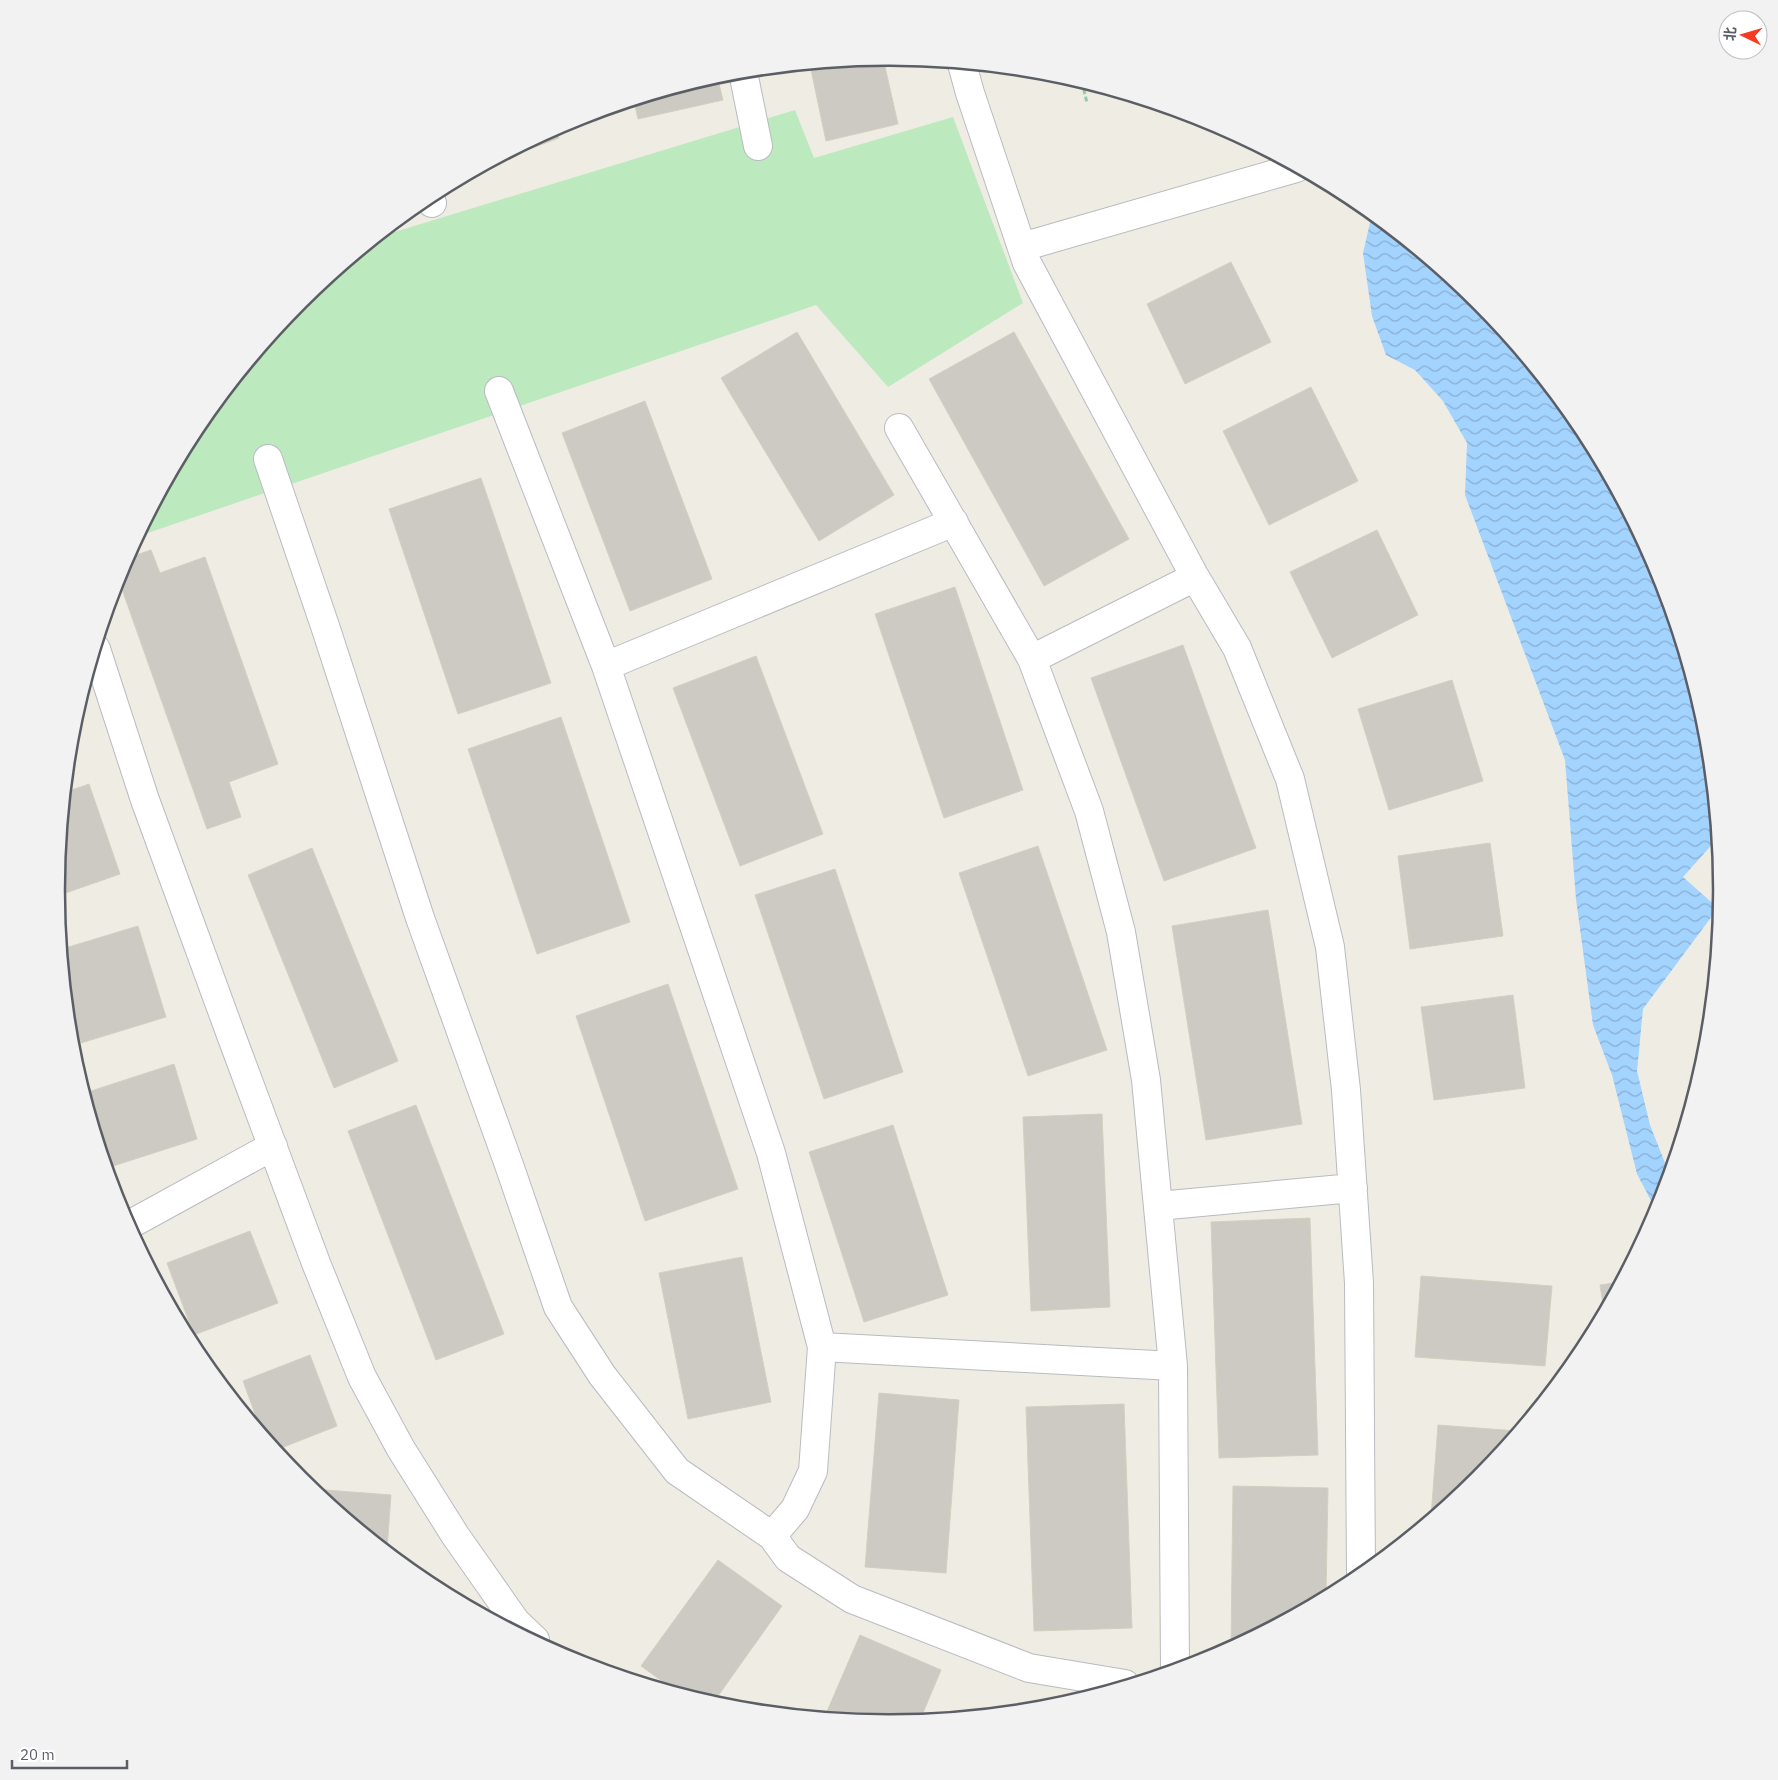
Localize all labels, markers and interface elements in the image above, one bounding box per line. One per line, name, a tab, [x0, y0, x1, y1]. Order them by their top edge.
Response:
north arrow	[1718, 10, 1768, 60]
text: 北	[1720, 26, 1740, 42]
scale bar	[12, 1738, 128, 1770]
text: 20 m	[20, 1745, 55, 1764]

